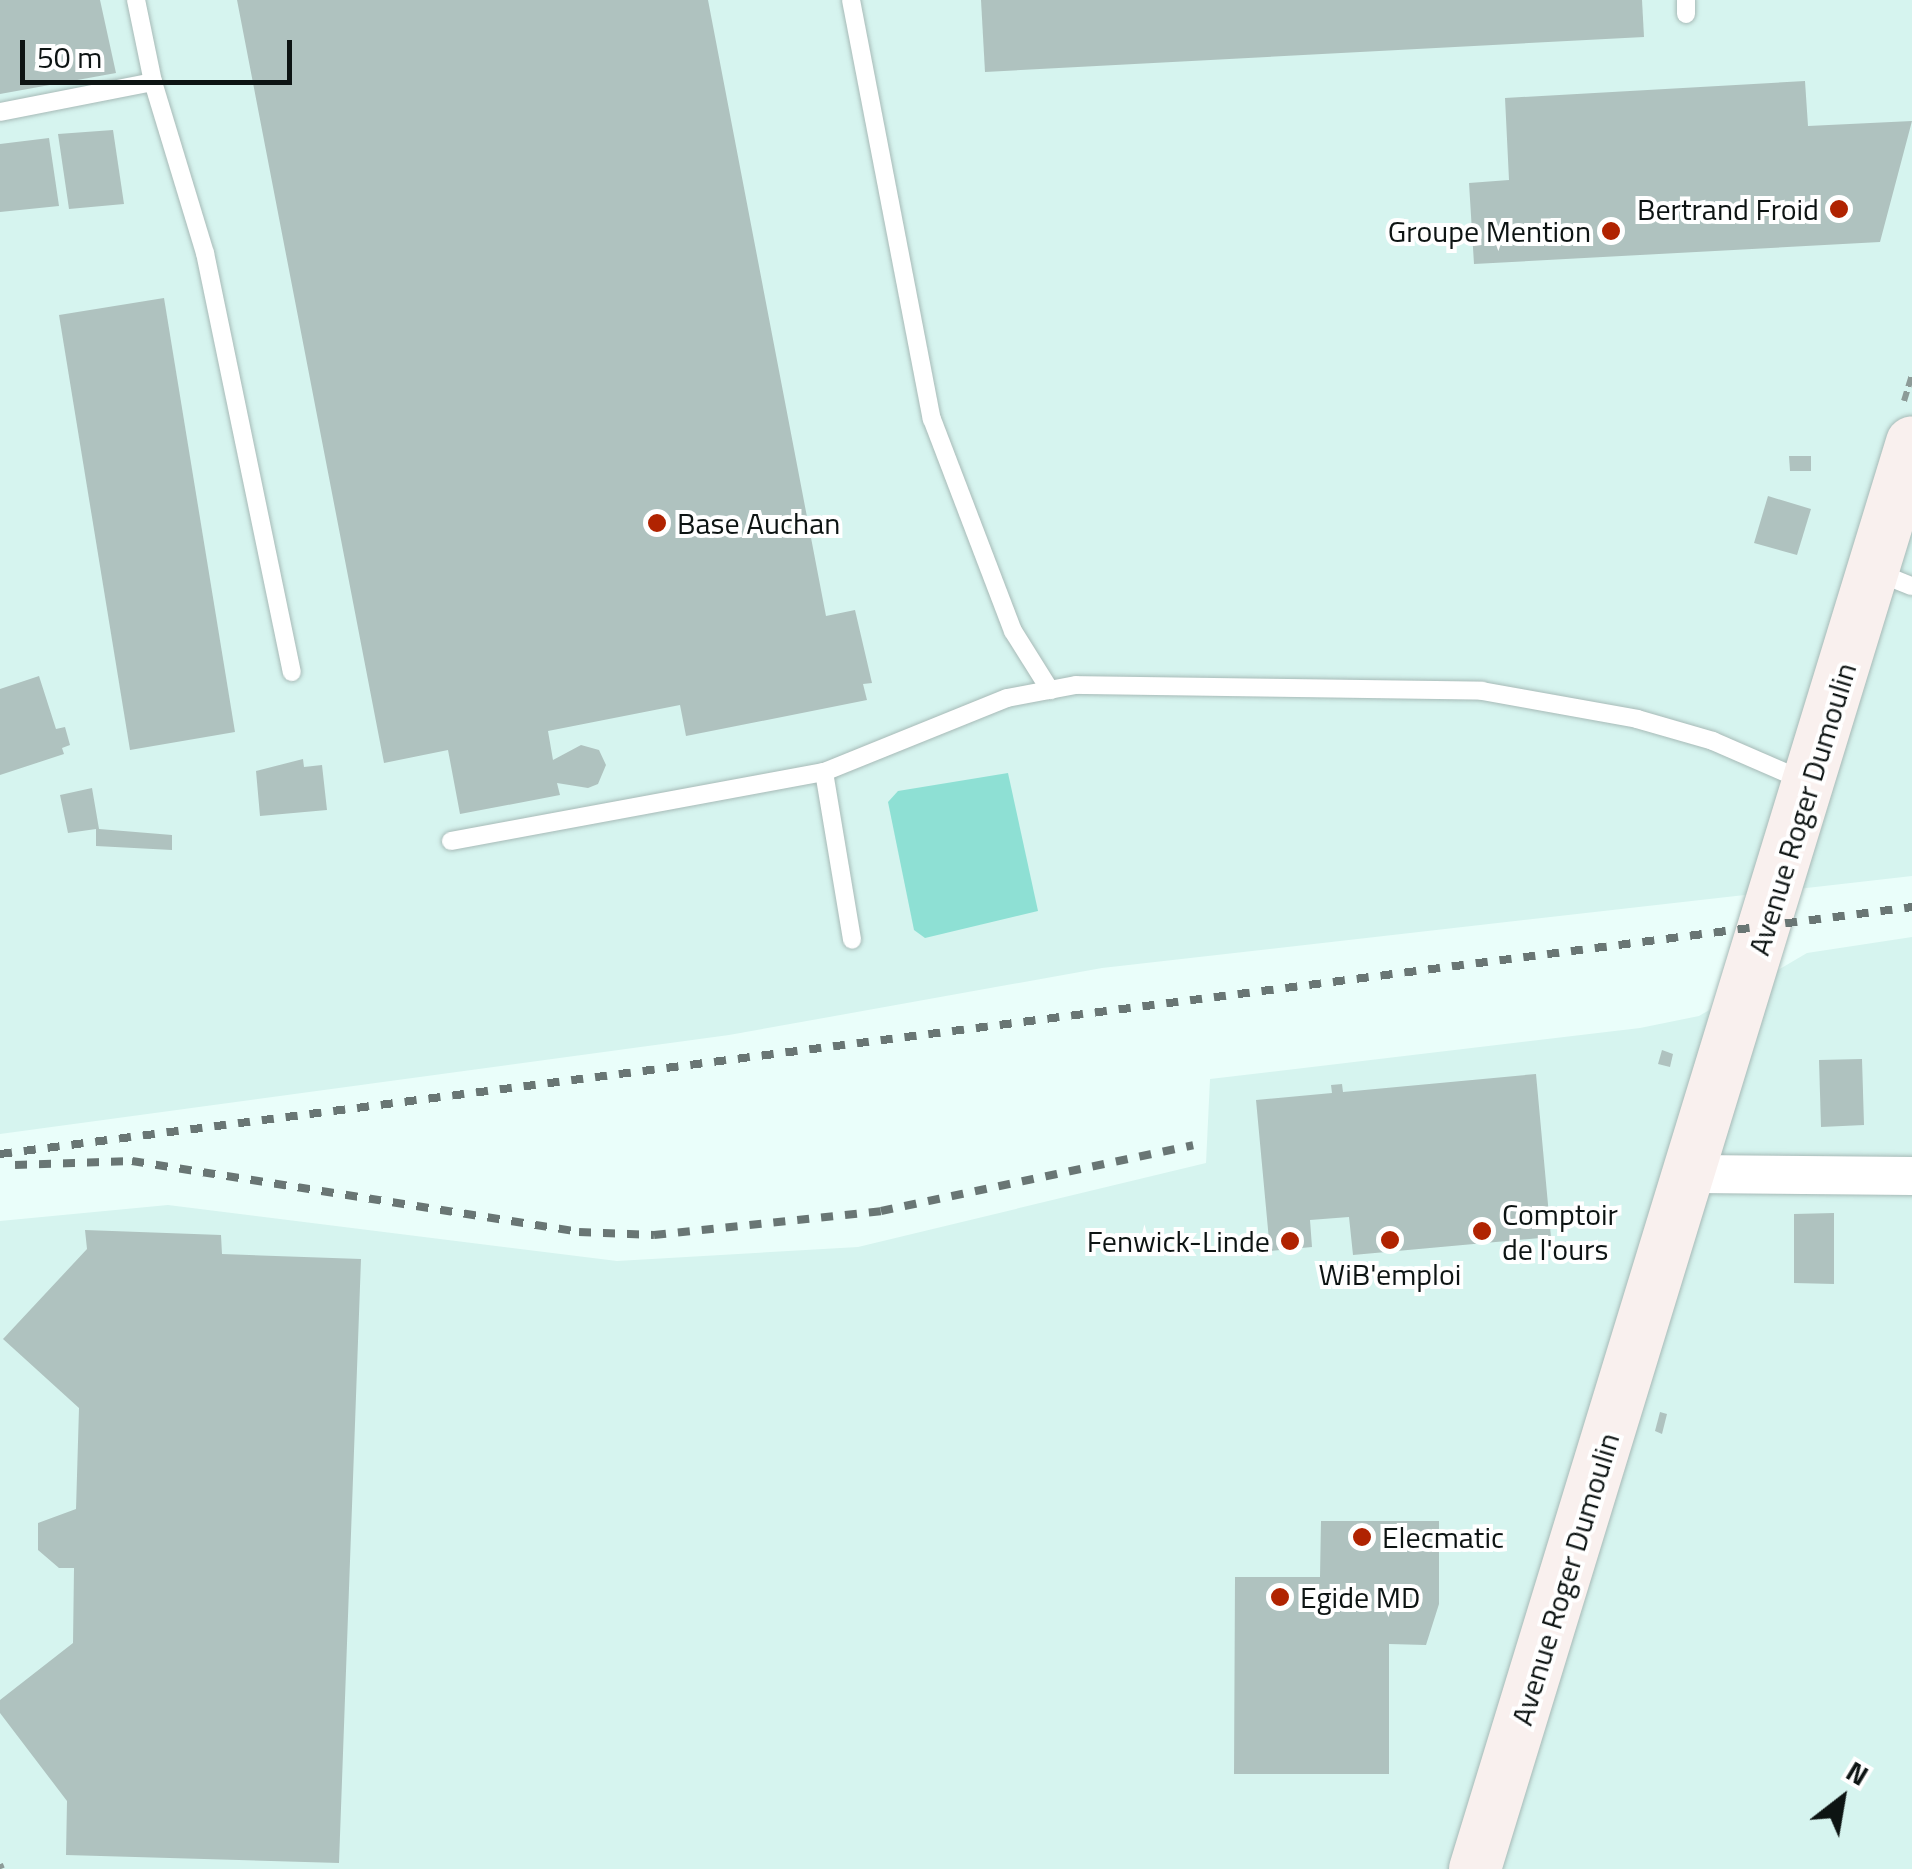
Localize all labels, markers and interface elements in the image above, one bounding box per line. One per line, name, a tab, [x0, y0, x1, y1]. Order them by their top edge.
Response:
scale bar	[25, 20, 298, 82]
text: 50 m	[37, 34, 102, 80]
place label: Bertrand Froid	[1637, 191, 1819, 227]
marker: Bertrand Froid	[1828, 198, 1850, 220]
place label: Groupe Mention	[1388, 213, 1591, 249]
marker: Groupe Mention	[1600, 220, 1622, 242]
place label: Base Auchan	[677, 505, 840, 541]
marker: Base Auchan	[646, 512, 668, 534]
street label: Avenue Roger Dumoulin	[1740, 658, 1864, 960]
place label: Comptoir de l'ours	[1502, 1196, 1618, 1266]
marker: Comptoir de l'ours	[1471, 1220, 1493, 1242]
place label: Fenwick-Linde	[1087, 1223, 1270, 1259]
marker: WiB'emploi	[1379, 1229, 1401, 1251]
marker: Fenwick-Linde	[1279, 1230, 1301, 1252]
place label: WiB'emploi	[1319, 1256, 1461, 1292]
street label: Avenue Roger Dumoulin	[1503, 1428, 1627, 1730]
place label: Elecmatic	[1382, 1519, 1504, 1555]
marker: Elecmatic	[1351, 1526, 1373, 1548]
place label: Egide MD	[1300, 1579, 1420, 1615]
marker: Egide MD	[1269, 1586, 1291, 1608]
north arrow	[1792, 1749, 1892, 1849]
text: N	[1838, 1749, 1877, 1796]

